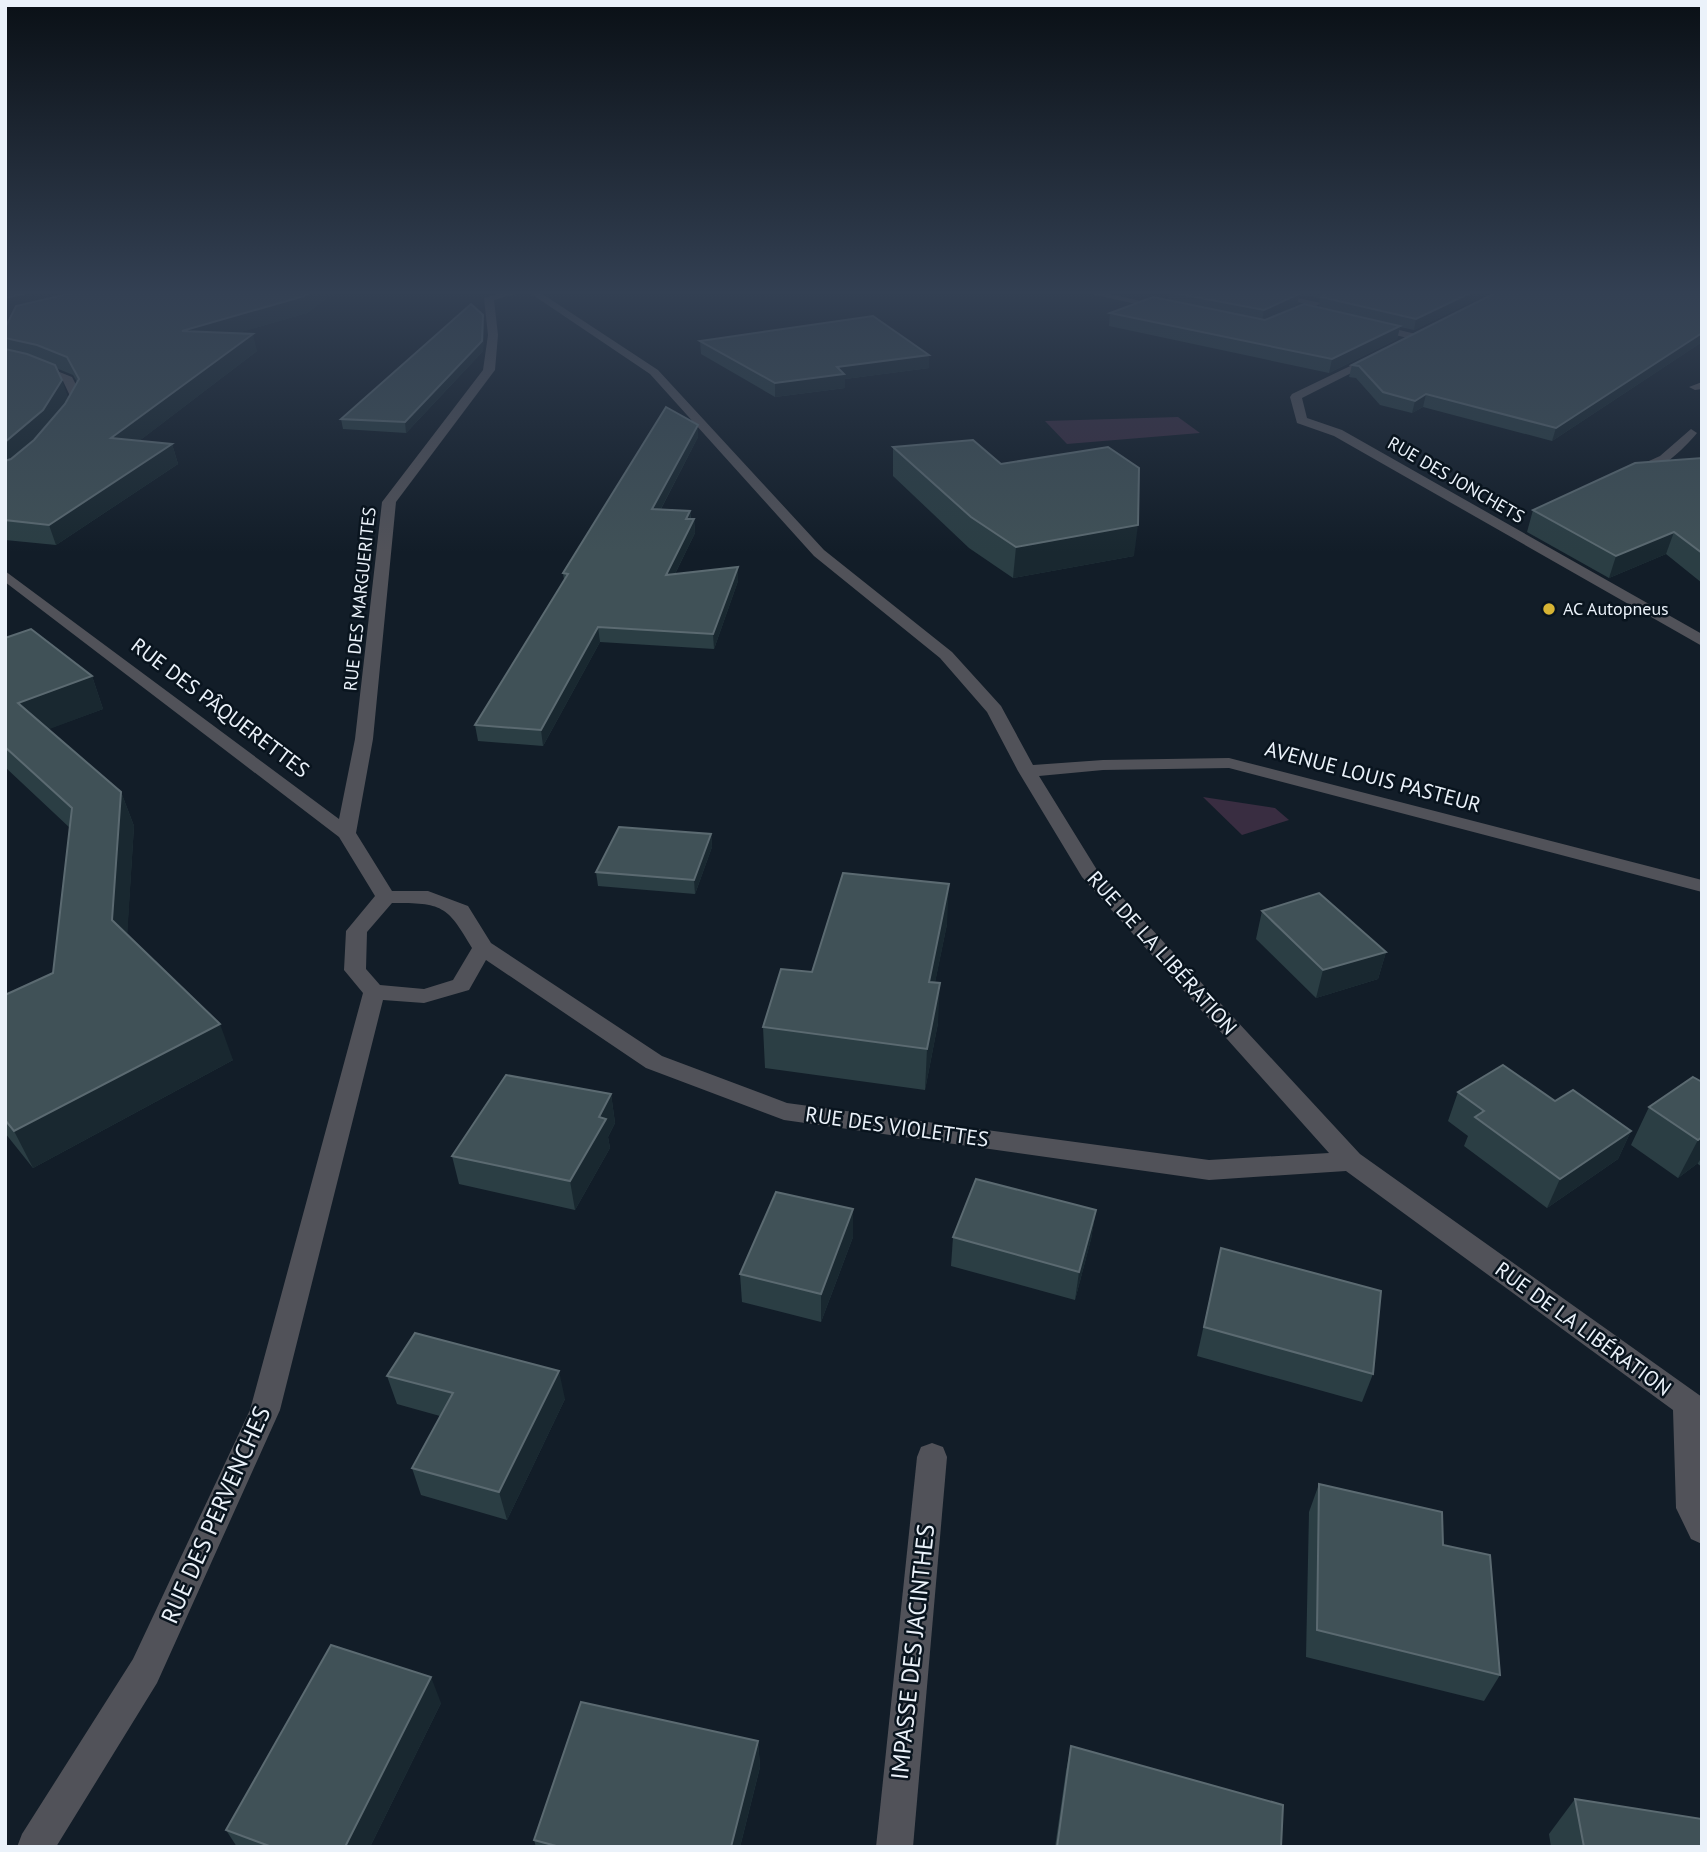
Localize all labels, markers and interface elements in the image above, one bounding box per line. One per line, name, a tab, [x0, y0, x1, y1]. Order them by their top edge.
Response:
street label: RUE DES JONCHETS	[1384, 431, 1529, 528]
street label: RUE DES MARGUERITES	[338, 506, 381, 692]
place label: AC Autopneus	[1563, 597, 1669, 620]
marker: AC Autopneus	[1541, 601, 1557, 617]
street label: RUE DES PÂQUERETTES	[126, 632, 315, 783]
street label: AVENUE LOUIS PASTEUR	[1262, 735, 1484, 818]
street label: RUE DE LA LIBÉRATION	[1082, 865, 1243, 1040]
street label: RUE DES VIOLETTES	[804, 1100, 990, 1153]
street label: RUE DE LA LIBÉRATION	[1490, 1256, 1677, 1402]
street label: RUE DES PERVENCHES	[154, 1401, 277, 1628]
street label: IMPASSE DES JACINTHES	[884, 1523, 941, 1781]

